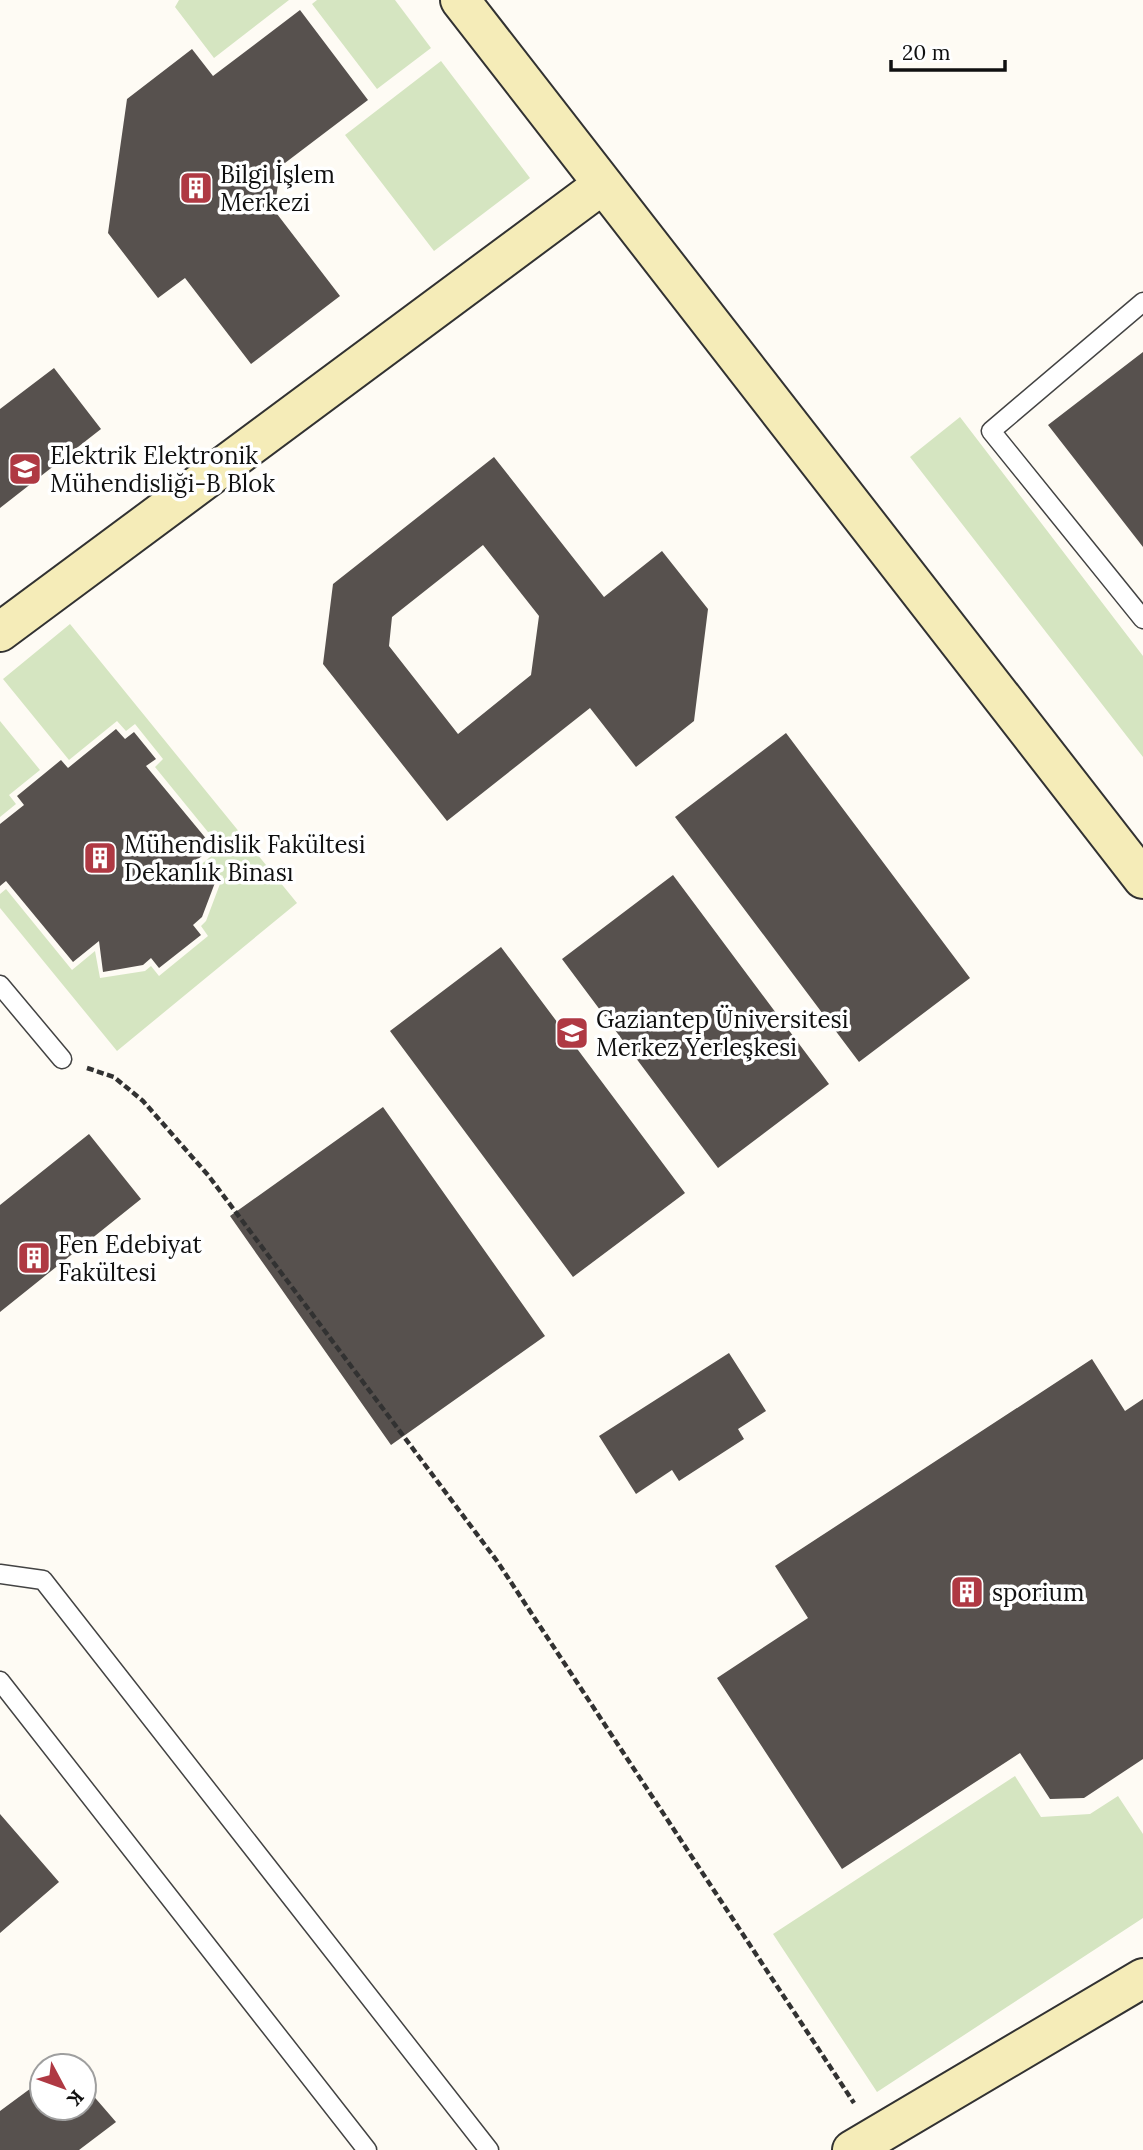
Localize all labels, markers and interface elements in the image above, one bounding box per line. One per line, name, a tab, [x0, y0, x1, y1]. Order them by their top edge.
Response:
scale bar	[891, 28, 1005, 72]
text: 20 m	[902, 39, 951, 66]
place label: Bilgi İşlem Merkezi	[220, 159, 335, 218]
building icon: Bilgi İşlem Merkezi	[177, 169, 215, 207]
place label: Elektrik Elektronik Mühendisliği-B Blok	[50, 440, 275, 499]
school or university icon: Elektrik Elektronik Mühendisliği-B Blok	[6, 450, 44, 488]
place label: Mühendislik Fakültesi Dekanlık Binası	[124, 829, 365, 888]
building icon: Mühendislik Fakültesi Dekanlık Binası	[81, 839, 119, 877]
place label: Gaziantep Üniversitesi Merkez Yerleşkesi	[596, 1004, 848, 1063]
school or university icon: Gaziantep Üniversitesi Merkez Yerleşkesi	[553, 1014, 591, 1052]
place label: Fen Edebiyat Fakültesi	[58, 1229, 202, 1288]
building icon: Fen Edebiyat Fakültesi	[15, 1239, 53, 1277]
building icon: sporium	[948, 1573, 986, 1611]
place label: sporium	[992, 1577, 1084, 1608]
north arrow	[28, 2052, 98, 2122]
text: K	[62, 2085, 89, 2111]

